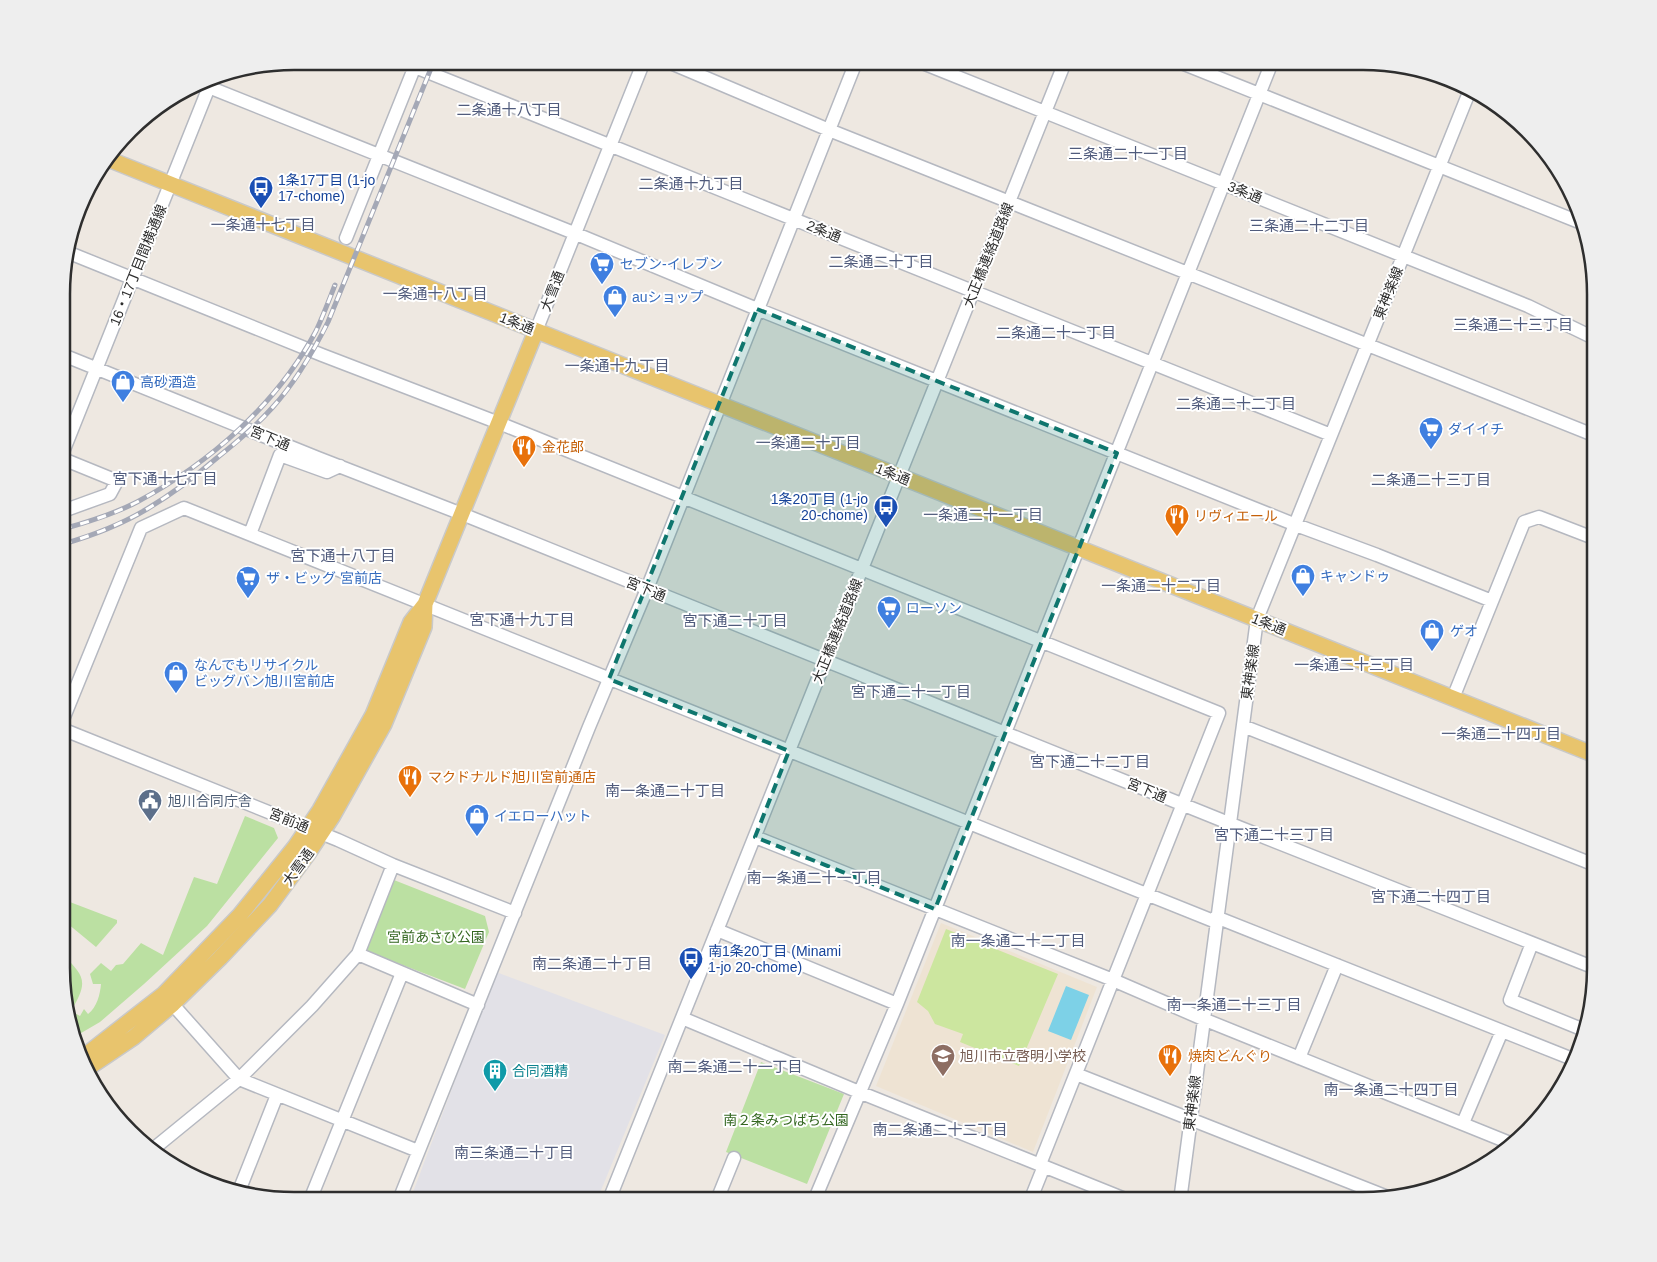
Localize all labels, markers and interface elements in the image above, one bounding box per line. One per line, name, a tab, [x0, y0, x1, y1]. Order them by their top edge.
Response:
district label: 二条通十八丁目	[456, 101, 562, 118]
district label: 三条通二十一丁目	[1068, 145, 1188, 162]
place label: 1条17丁目 (1-jo 17-chome)	[278, 172, 375, 204]
bus stop icon: 1条17丁目 (1-jo 17-chome)	[248, 175, 274, 209]
district label: 二条通十九丁目	[638, 175, 744, 192]
street label: 3条通	[1225, 178, 1265, 206]
street label: 大正橋連絡道路線	[960, 200, 1016, 310]
street label: 16・17丁目間横通線	[106, 202, 170, 328]
district label: 一条通十七丁目	[210, 216, 316, 233]
street label: 2条通	[804, 217, 844, 245]
district label: 三条通二十二丁目	[1249, 217, 1369, 234]
supermarket icon: セブン-イレブン	[589, 251, 615, 285]
district label: 二条通二十丁目	[828, 253, 934, 270]
place label: セブン-イレブン	[620, 256, 723, 272]
street label: 東神楽線	[1370, 264, 1406, 322]
street label: 大雪通	[537, 269, 567, 313]
shop icon: auショップ	[602, 284, 628, 318]
district label: 一条通十八丁目	[382, 285, 488, 302]
place label: auショップ	[632, 289, 704, 305]
street label: 1条通	[497, 309, 537, 337]
district label: 三条通二十三丁目	[1453, 316, 1573, 333]
district label: 二条通二十一丁目	[996, 324, 1116, 341]
district label: 一条通十九丁目	[564, 357, 670, 374]
shop icon: 高砂酒造	[110, 369, 136, 403]
place label: 高砂酒造	[140, 374, 196, 390]
district label: 二条通二十二丁目	[1176, 395, 1296, 412]
supermarket icon: ダイイチ	[1418, 416, 1444, 450]
place label: ダイイチ	[1448, 421, 1504, 437]
street label: 宮下通	[248, 422, 292, 454]
restaurant icon: 金花郎	[511, 434, 537, 468]
district label: 一条通二十丁目	[755, 434, 861, 451]
place label: 金花郎	[542, 439, 584, 455]
street label: 1条通	[873, 460, 913, 488]
district label: 宮下通十七丁目	[112, 470, 218, 487]
district label: 二条通二十三丁目	[1371, 471, 1491, 488]
place label: 1条20丁目 (1-jo 20-chome)	[771, 491, 868, 523]
bus stop icon: 1条20丁目 (1-jo 20-chome)	[873, 494, 899, 528]
restaurant icon: リヴィエール	[1164, 503, 1190, 537]
district label: 一条通二十一丁目	[923, 506, 1043, 523]
place label: リヴィエール	[1194, 508, 1278, 524]
district label: 宮下通十八丁目	[290, 547, 396, 564]
shop icon: キャンドゥ	[1290, 563, 1316, 597]
supermarket icon: ザ・ビッグ 宮前店	[235, 565, 261, 599]
place label: キャンドゥ	[1320, 568, 1390, 584]
place label: ザ・ビッグ 宮前店	[266, 570, 382, 586]
street label: 宮下通	[624, 574, 668, 604]
street label: 大正橋連絡道路線	[809, 576, 865, 686]
district label: 一条通二十二丁目	[1101, 577, 1221, 594]
supermarket icon: ローソン	[876, 595, 902, 629]
place label: ローソン	[906, 600, 962, 616]
street label: 1条通	[1249, 610, 1289, 638]
district label: 宮下通十九丁目	[469, 611, 575, 628]
district label: 宮下通二十丁目	[682, 612, 788, 629]
shop icon: ゲオ	[1419, 618, 1445, 652]
place label: ゲオ	[1450, 623, 1478, 639]
street label: 東神楽線	[1238, 643, 1262, 701]
district label: 一条通二十三丁目	[1294, 656, 1414, 673]
place label: なんでもリサイクル ビッグバン旭川宮前店	[194, 657, 335, 689]
shop icon: なんでもリサイクル ビッグバン旭川宮前店	[163, 660, 189, 694]
district label: 宮下通二十一丁目	[851, 683, 971, 700]
district label: 一条通二十四丁目	[1441, 725, 1561, 742]
district label: 宮下通二十二丁目	[1030, 753, 1150, 770]
restaurant icon: マクドナルド旭川宮前通店	[397, 764, 423, 798]
place label: マクドナルド旭川宮前通店	[428, 769, 596, 785]
street label: 宮下通	[1125, 775, 1169, 805]
district label: 南一条通二十丁目	[605, 782, 725, 799]
public building icon: 旭川合同庁舎	[137, 788, 163, 822]
place label: 旭川合同庁舎	[168, 793, 252, 809]
shop icon: イエローハット	[464, 803, 490, 837]
street label: 宮前通	[267, 805, 311, 835]
place label: イエローハット	[494, 808, 592, 824]
district label: 宮下通二十三丁目	[1214, 826, 1334, 843]
street label: 大雪通	[279, 845, 317, 889]
district label: 南一条通二十一丁目	[746, 869, 882, 886]
district label: 宮下通二十四丁目	[1371, 888, 1491, 905]
park label: 宮前あさひ公園	[387, 929, 485, 945]
district label: 南一条通二十二丁目	[950, 932, 1086, 949]
place label: 南1条20丁目 (Minami 1-jo 20-chome)	[708, 943, 841, 975]
bus stop icon: 南1条20丁目 (Minami 1-jo 20-chome)	[678, 946, 704, 980]
district label: 南二条通二十丁目	[532, 955, 652, 972]
district label: 南一条通二十三丁目	[1166, 996, 1302, 1013]
school or university icon: 旭川市立啓明小学校	[930, 1043, 956, 1077]
restaurant icon: 焼肉どんぐり	[1157, 1043, 1183, 1077]
place label: 旭川市立啓明小学校	[960, 1048, 1086, 1064]
place label: 焼肉どんぐり	[1188, 1048, 1272, 1064]
building icon: 合同酒精	[482, 1058, 508, 1092]
district label: 南二条通二十一丁目	[667, 1058, 803, 1075]
place label: 合同酒精	[512, 1063, 568, 1079]
street label: 東神楽線	[1181, 1074, 1203, 1132]
district label: 南一条通二十四丁目	[1323, 1081, 1459, 1098]
park label: 南２条みつばち公園	[723, 1112, 849, 1128]
district label: 南二条通二十二丁目	[872, 1121, 1008, 1138]
district label: 南三条通二十丁目	[454, 1144, 574, 1161]

